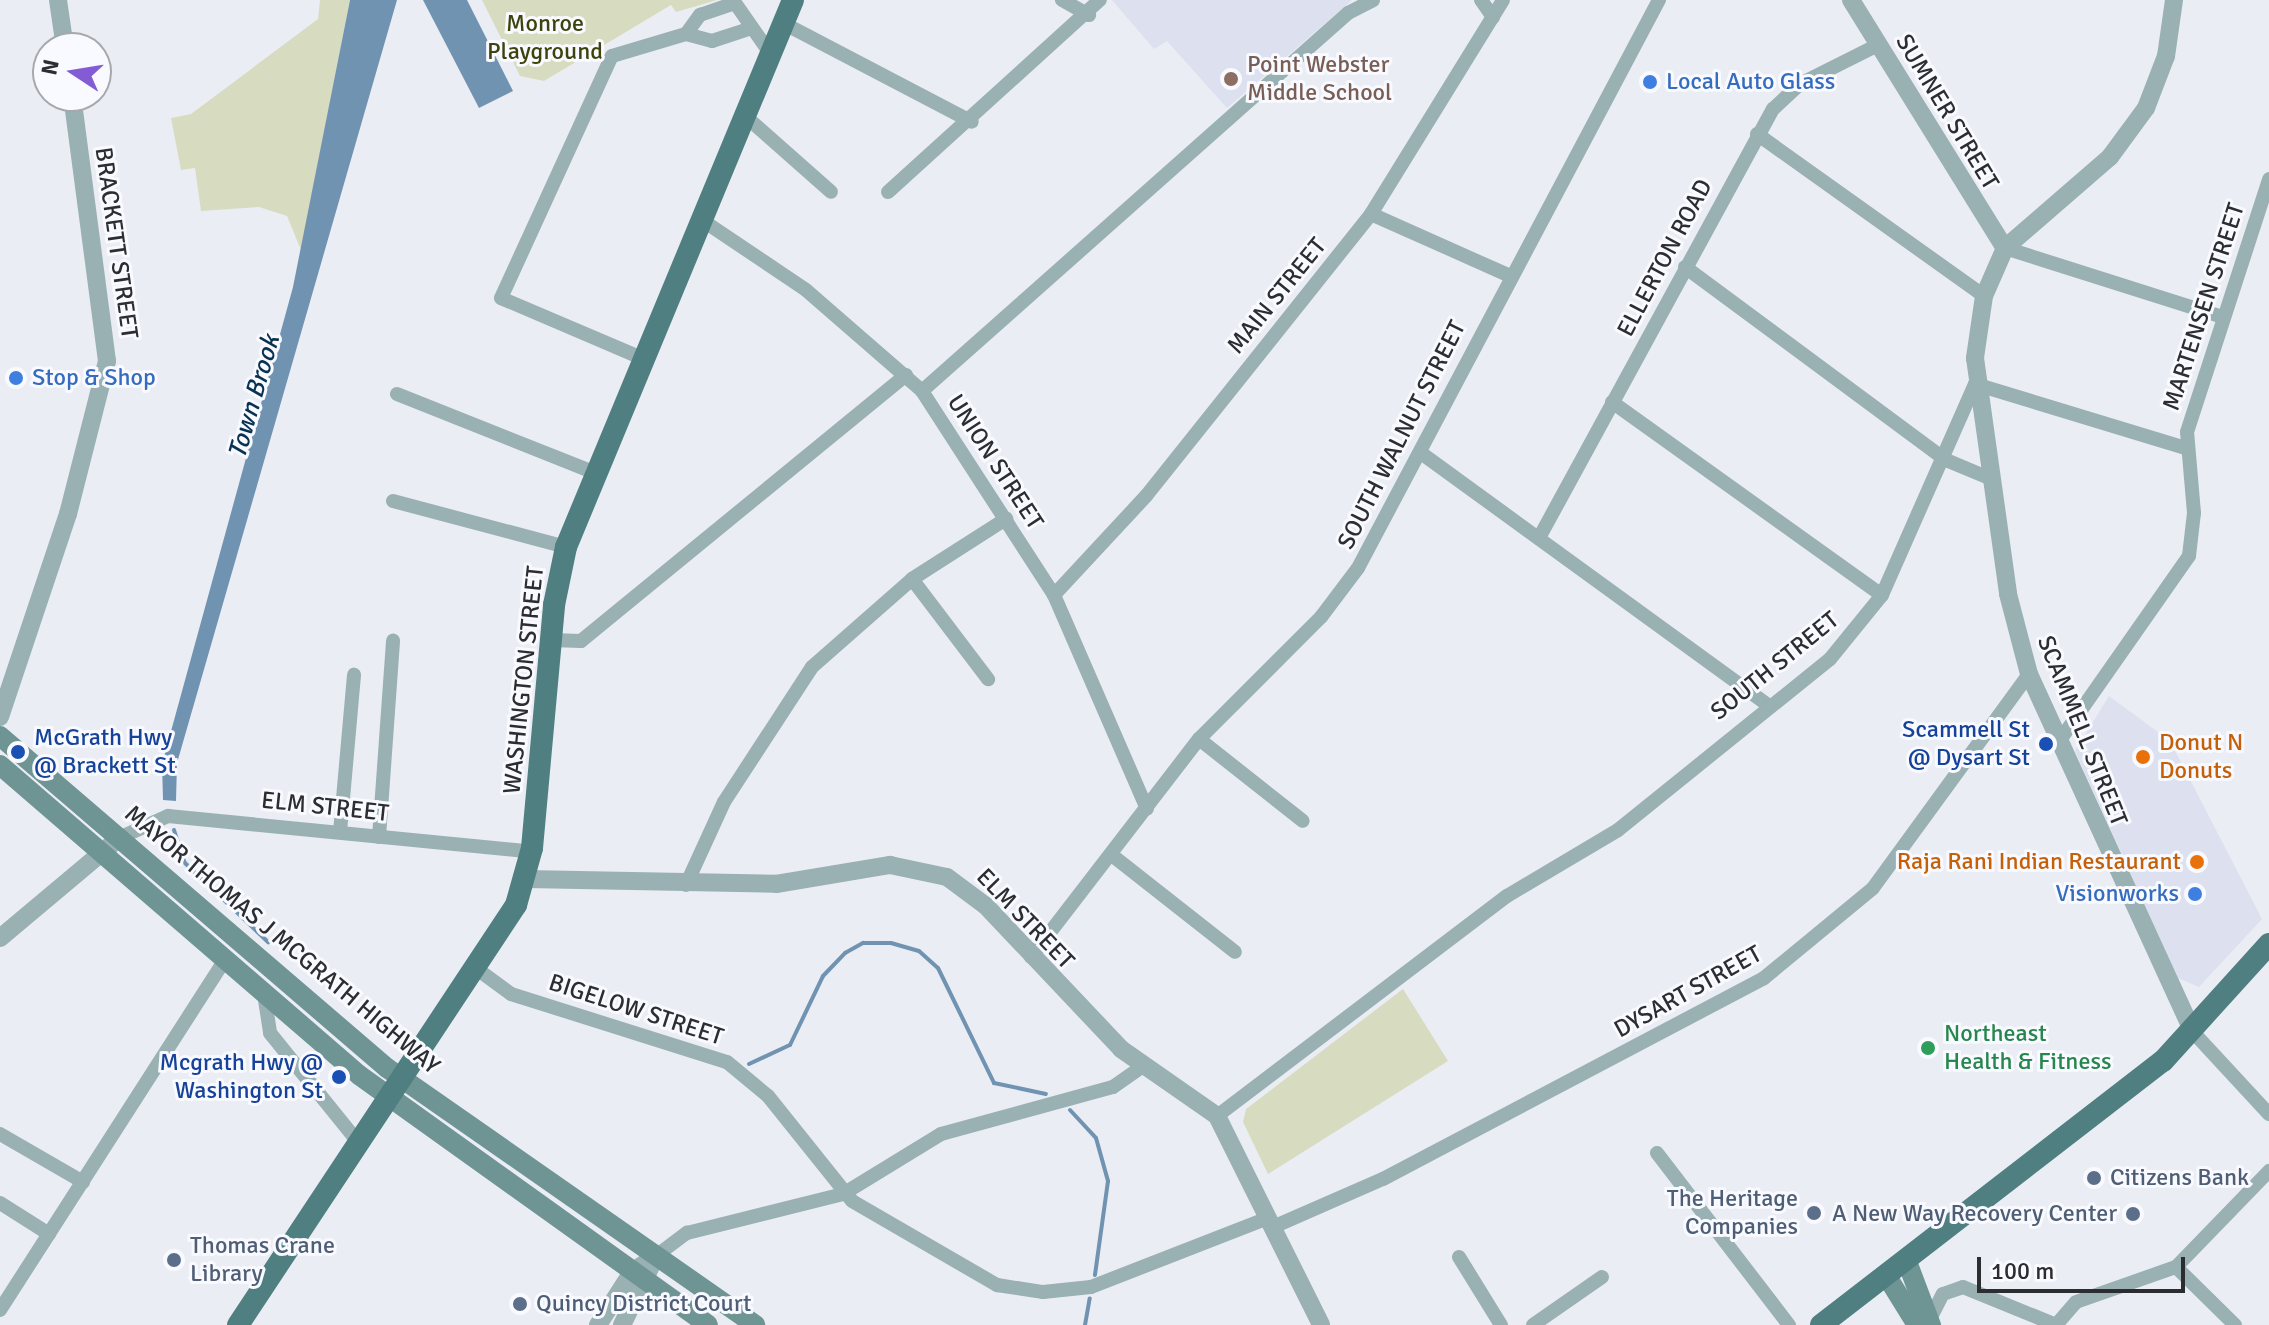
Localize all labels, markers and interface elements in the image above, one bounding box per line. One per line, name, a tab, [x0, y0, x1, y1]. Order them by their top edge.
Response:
park label: Monroe Playground	[487, 10, 603, 66]
street label: SUMNER STREET	[1889, 29, 2005, 195]
north arrow	[32, 32, 112, 112]
place label: Point Webster Middle School	[1247, 51, 1392, 107]
text: N	[35, 57, 65, 78]
place label: Local Auto Glass	[1666, 68, 1835, 96]
marker: Point Webster Middle School	[1222, 70, 1240, 88]
marker: Local Auto Glass	[1641, 73, 1659, 91]
street label: BRACKETT STREET	[88, 145, 144, 341]
street label: ELLERTON ROAD	[1611, 174, 1719, 342]
street label: MARTENSEN STREET	[2157, 200, 2251, 414]
street label: MAIN STREET	[1222, 232, 1332, 360]
street label: SOUTH WALNUT STREET	[1332, 316, 1472, 554]
water label: Town Brook	[222, 332, 288, 462]
place label: Stop & Shop	[32, 364, 156, 392]
marker: Stop & Shop	[7, 369, 25, 387]
street label: UNION STREET	[941, 389, 1049, 535]
street label: WASHINGTON STREET	[498, 565, 550, 795]
street label: SOUTH STREET	[1705, 606, 1845, 726]
street label: SCAMMELL STREET	[2031, 632, 2133, 830]
place label: Scammell St @ Dysart St	[1902, 716, 2030, 772]
place label: McGrath Hwy @ Brackett St	[34, 724, 176, 780]
place label: Donut N Donuts	[2159, 729, 2243, 785]
marker: Scammell St @ Dysart St	[2037, 735, 2055, 753]
marker: McGrath Hwy @ Brackett St	[9, 743, 27, 761]
marker: Donut N Donuts	[2134, 748, 2152, 766]
street label: ELM STREET	[260, 786, 390, 828]
street label: MAYOR THOMAS J MCGRATH HIGHWAY	[119, 800, 445, 1080]
place label: Raja Rani Indian Restaurant	[1897, 848, 2181, 876]
marker: Raja Rani Indian Restaurant	[2188, 853, 2206, 871]
street label: ELM STREET	[970, 863, 1080, 975]
place label: Visionworks	[2056, 880, 2179, 908]
marker: Visionworks	[2186, 885, 2204, 903]
street label: DYSART STREET	[1609, 940, 1767, 1044]
street label: BIGELOW STREET	[545, 968, 727, 1052]
place label: Northeast Health & Fitness	[1944, 1020, 2111, 1076]
marker: Northeast Health & Fitness	[1919, 1039, 1937, 1057]
place label: Mcgrath Hwy @ Washington St	[160, 1049, 323, 1105]
marker: Mcgrath Hwy @ Washington St	[330, 1068, 348, 1086]
place label: Citizens Bank	[2110, 1164, 2249, 1192]
marker: Citizens Bank	[2085, 1169, 2103, 1187]
place label: The Heritage Companies	[1667, 1185, 1798, 1241]
place label: A New Way Recovery Center	[1832, 1200, 2117, 1228]
marker: The Heritage Companies	[1805, 1204, 1823, 1222]
marker: A New Way Recovery Center	[2124, 1205, 2142, 1223]
place label: Thomas Crane Library	[190, 1232, 335, 1288]
scale bar	[1981, 1241, 2189, 1291]
marker: Thomas Crane Library	[165, 1251, 183, 1269]
text: 100 m	[1991, 1256, 2054, 1286]
place label: Quincy District Court	[536, 1290, 751, 1318]
marker: Quincy District Court	[511, 1295, 529, 1313]

